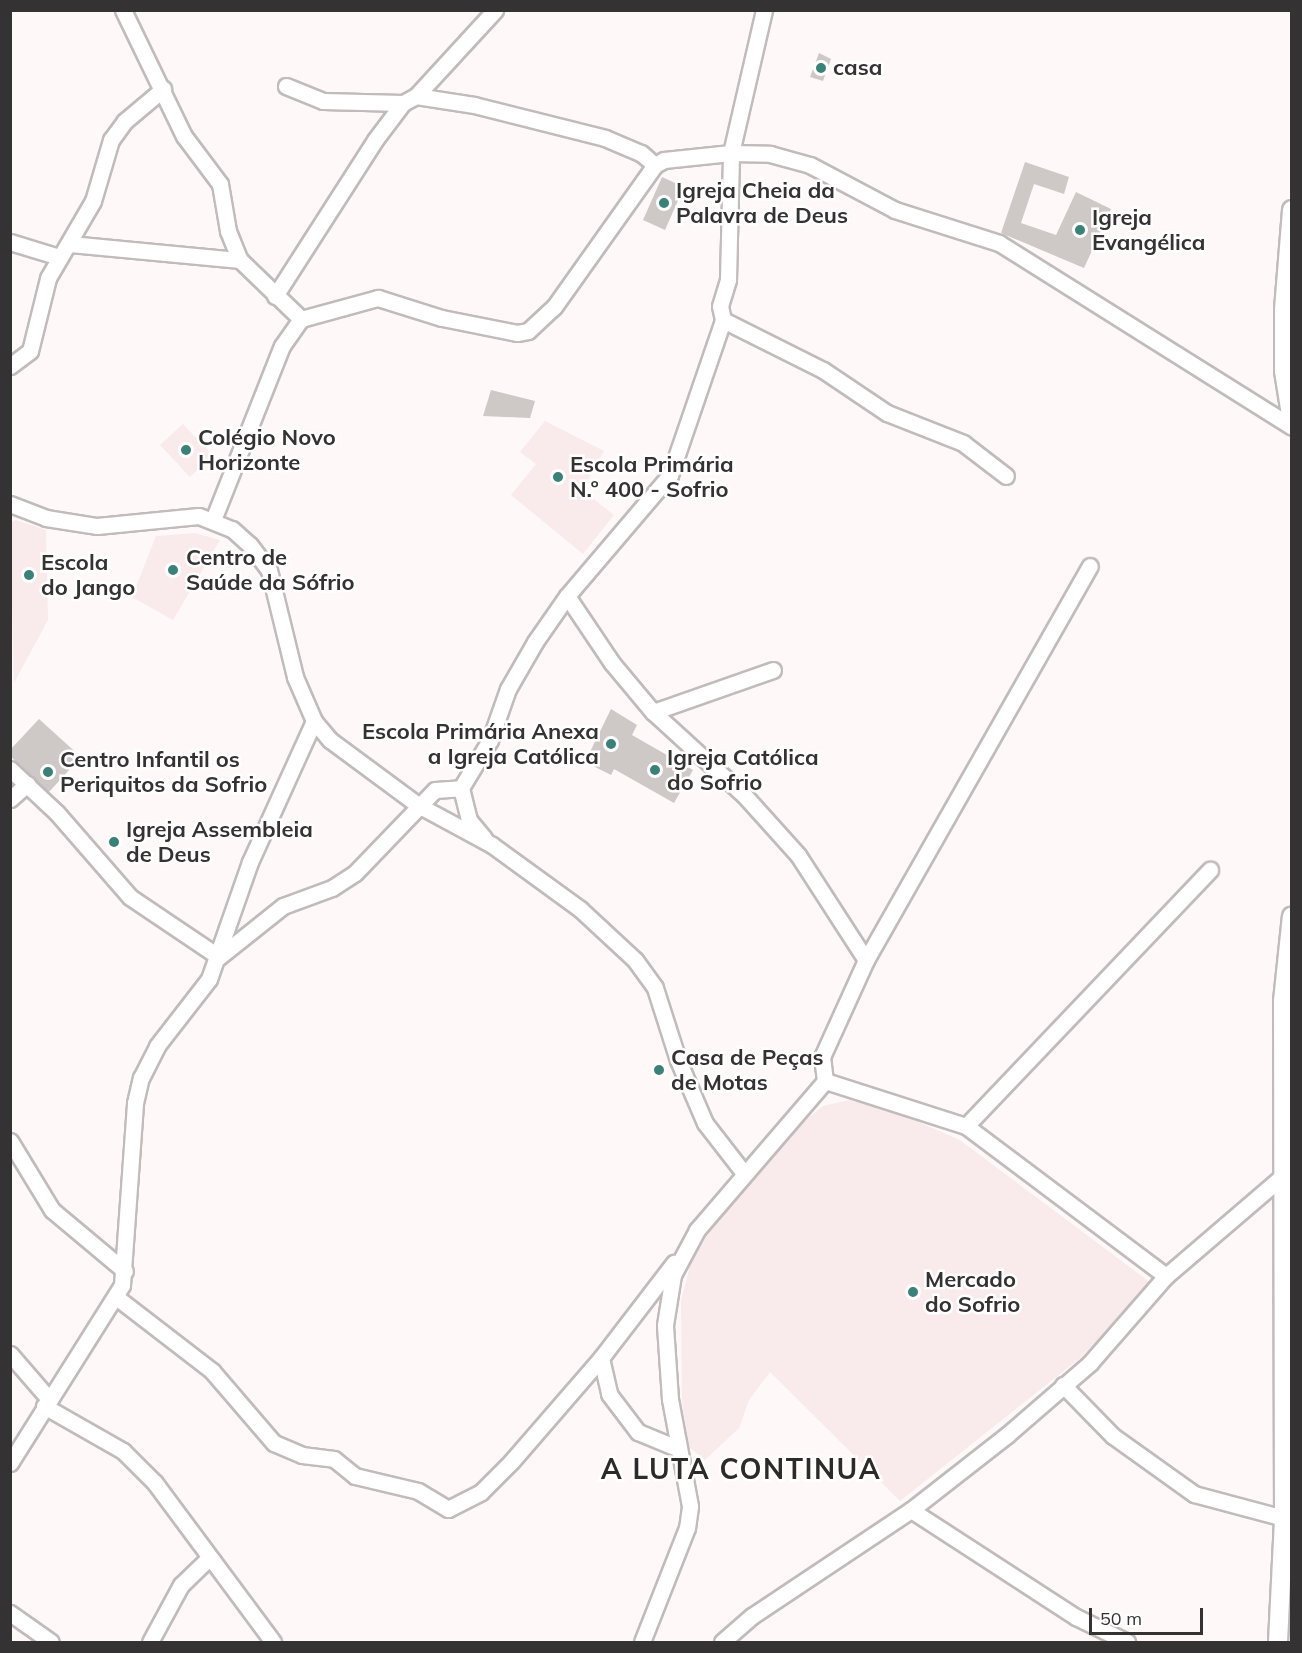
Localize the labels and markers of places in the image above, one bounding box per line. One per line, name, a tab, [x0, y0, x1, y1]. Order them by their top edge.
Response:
place label: casa	[833, 55, 882, 81]
marker: casa	[814, 61, 828, 75]
place label: Igreja Cheia da Palavra de Deus	[676, 177, 848, 228]
marker: Igreja Cheia da Palavra de Deus	[657, 196, 671, 210]
place label: Igreja Evangélica	[1092, 204, 1205, 255]
marker: Igreja Evangélica	[1073, 223, 1087, 237]
place label: Colégio Novo Horizonte	[198, 424, 336, 476]
marker: Colégio Novo Horizonte	[179, 443, 193, 457]
place label: Escola Primária N.º 400 - Sofrio	[570, 451, 734, 502]
marker: Escola Primária N.º 400 - Sofrio	[551, 470, 565, 484]
place label: Centro de Saúde da Sófrio	[186, 544, 355, 596]
place label: Escola do Jango	[41, 549, 135, 600]
marker: Centro de Saúde da Sófrio	[164, 561, 182, 579]
marker: Escola do Jango	[22, 568, 36, 582]
place label: Escola Primária Anexa a Igreja Católica	[362, 718, 599, 770]
marker: Escola Primária Anexa a Igreja Católica	[604, 737, 618, 751]
place label: Igreja Católica do Sofrio	[667, 744, 819, 796]
place label: Centro Infantil os Periquitos da Sofrio	[60, 746, 267, 798]
marker: Igreja Católica do Sofrio	[648, 763, 662, 777]
marker: Centro Infantil os Periquitos da Sofrio	[41, 765, 55, 779]
place label: Igreja Assembleia de Deus	[126, 816, 313, 867]
marker: Igreja Assembleia de Deus	[107, 835, 121, 849]
place label: Casa de Peças de Motas	[671, 1044, 824, 1096]
marker: Casa de Peças de Motas	[652, 1063, 666, 1077]
place label: Mercado do Sofrio	[925, 1266, 1020, 1318]
marker: Mercado do Sofrio	[906, 1285, 920, 1299]

